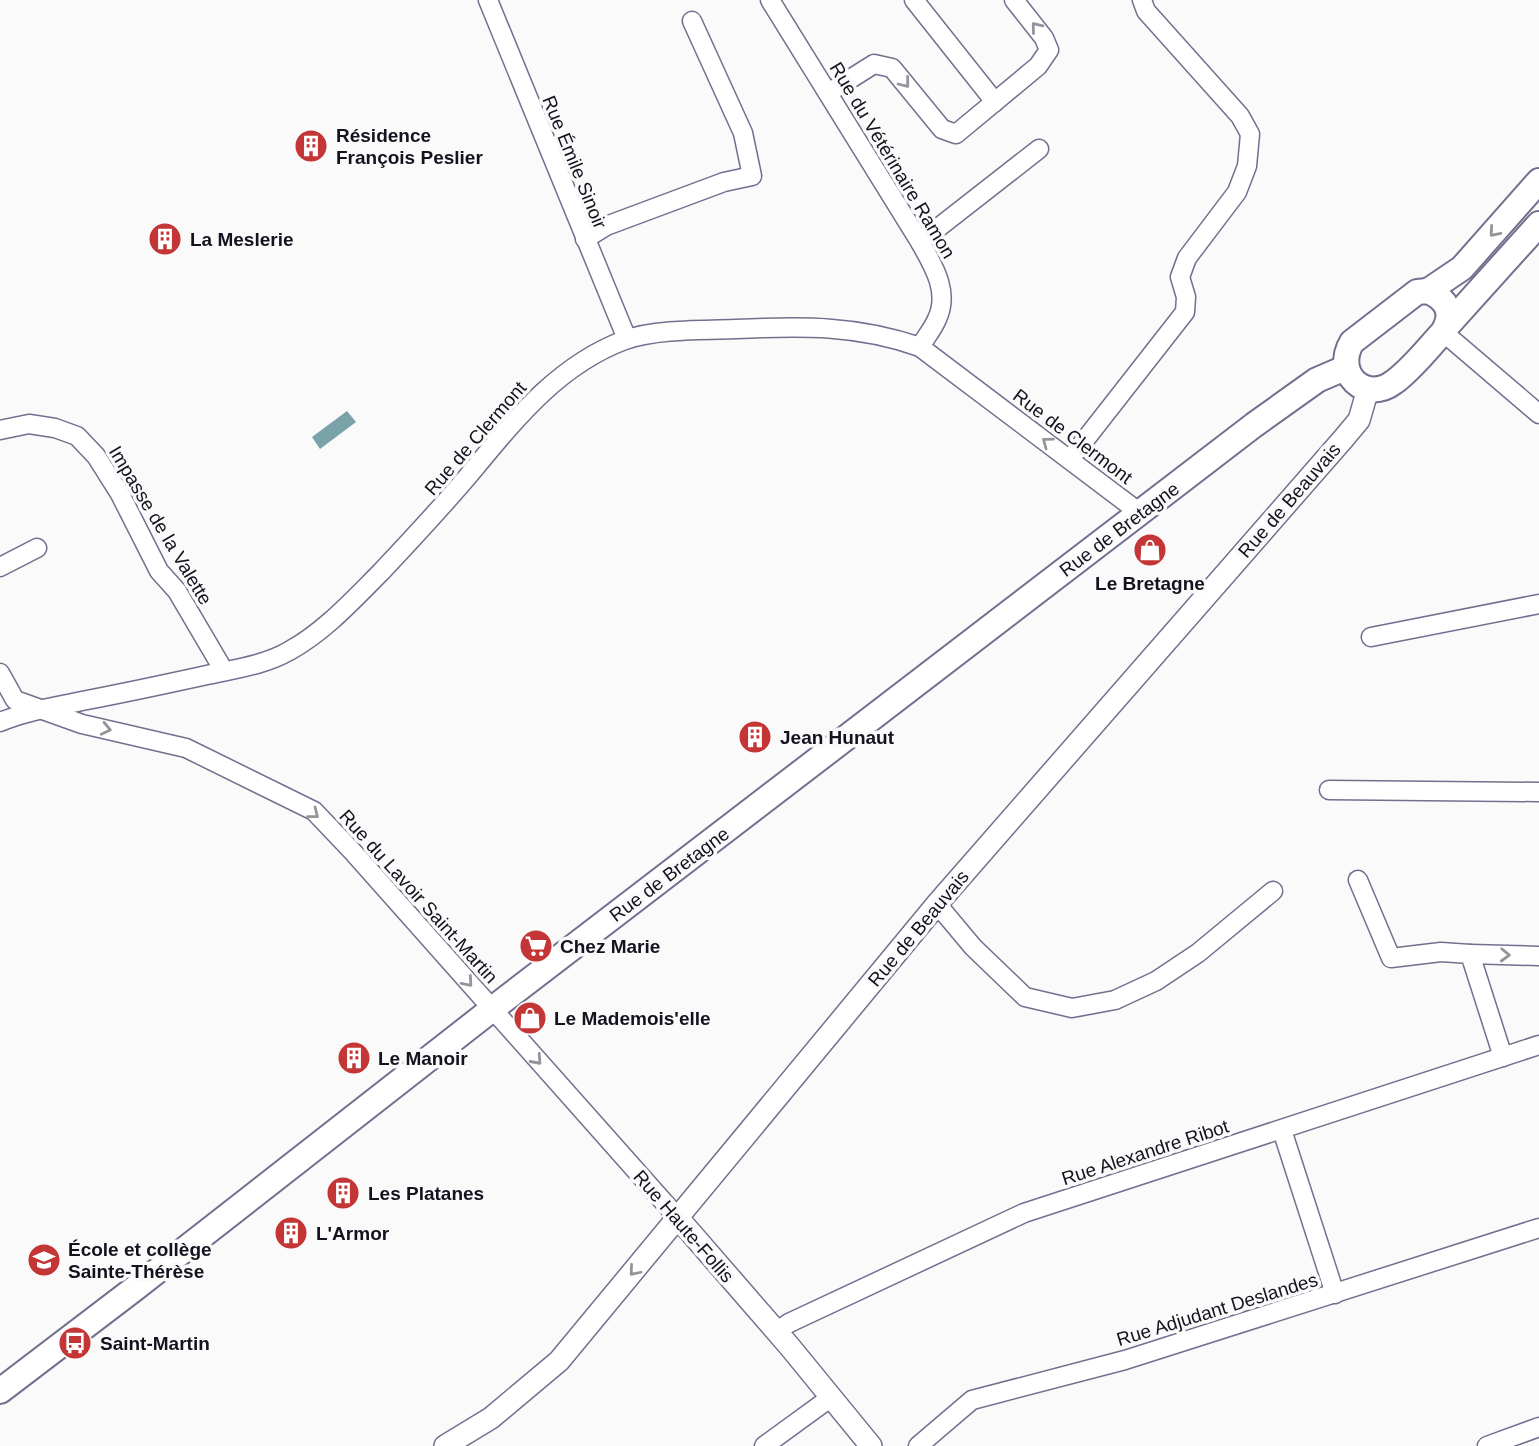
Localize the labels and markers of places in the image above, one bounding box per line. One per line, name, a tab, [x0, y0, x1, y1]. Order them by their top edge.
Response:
place label: Résidence François Peslier	[336, 125, 483, 168]
building icon: Résidence François Peslier	[292, 127, 330, 165]
building icon: La Meslerie	[146, 220, 184, 258]
place label: La Meslerie	[190, 229, 294, 250]
shop icon: Le Bretagne	[1131, 531, 1169, 569]
place label: Le Bretagne	[1095, 573, 1205, 594]
building icon: Jean Hunaut	[736, 718, 774, 756]
place label: Jean Hunaut	[780, 727, 895, 748]
supermarket icon: Chez Marie	[517, 927, 555, 965]
place label: Chez Marie	[560, 936, 660, 957]
shop icon: Le Mademois'elle	[511, 999, 549, 1037]
place label: Le Mademois'elle	[554, 1008, 711, 1029]
building icon: Le Manoir	[335, 1039, 373, 1077]
place label: Le Manoir	[378, 1048, 468, 1069]
building icon: Les Platanes	[324, 1174, 362, 1212]
place label: Les Platanes	[368, 1183, 484, 1204]
building icon: L'Armor	[272, 1214, 310, 1252]
place label: L'Armor	[316, 1223, 390, 1244]
place label: École et collège Sainte-Thérèse	[68, 1239, 212, 1282]
school or university icon: École et collège Sainte-Thérèse	[25, 1241, 63, 1279]
bus stop icon: Saint-Martin	[56, 1324, 94, 1362]
place label: Saint-Martin	[100, 1333, 210, 1354]

